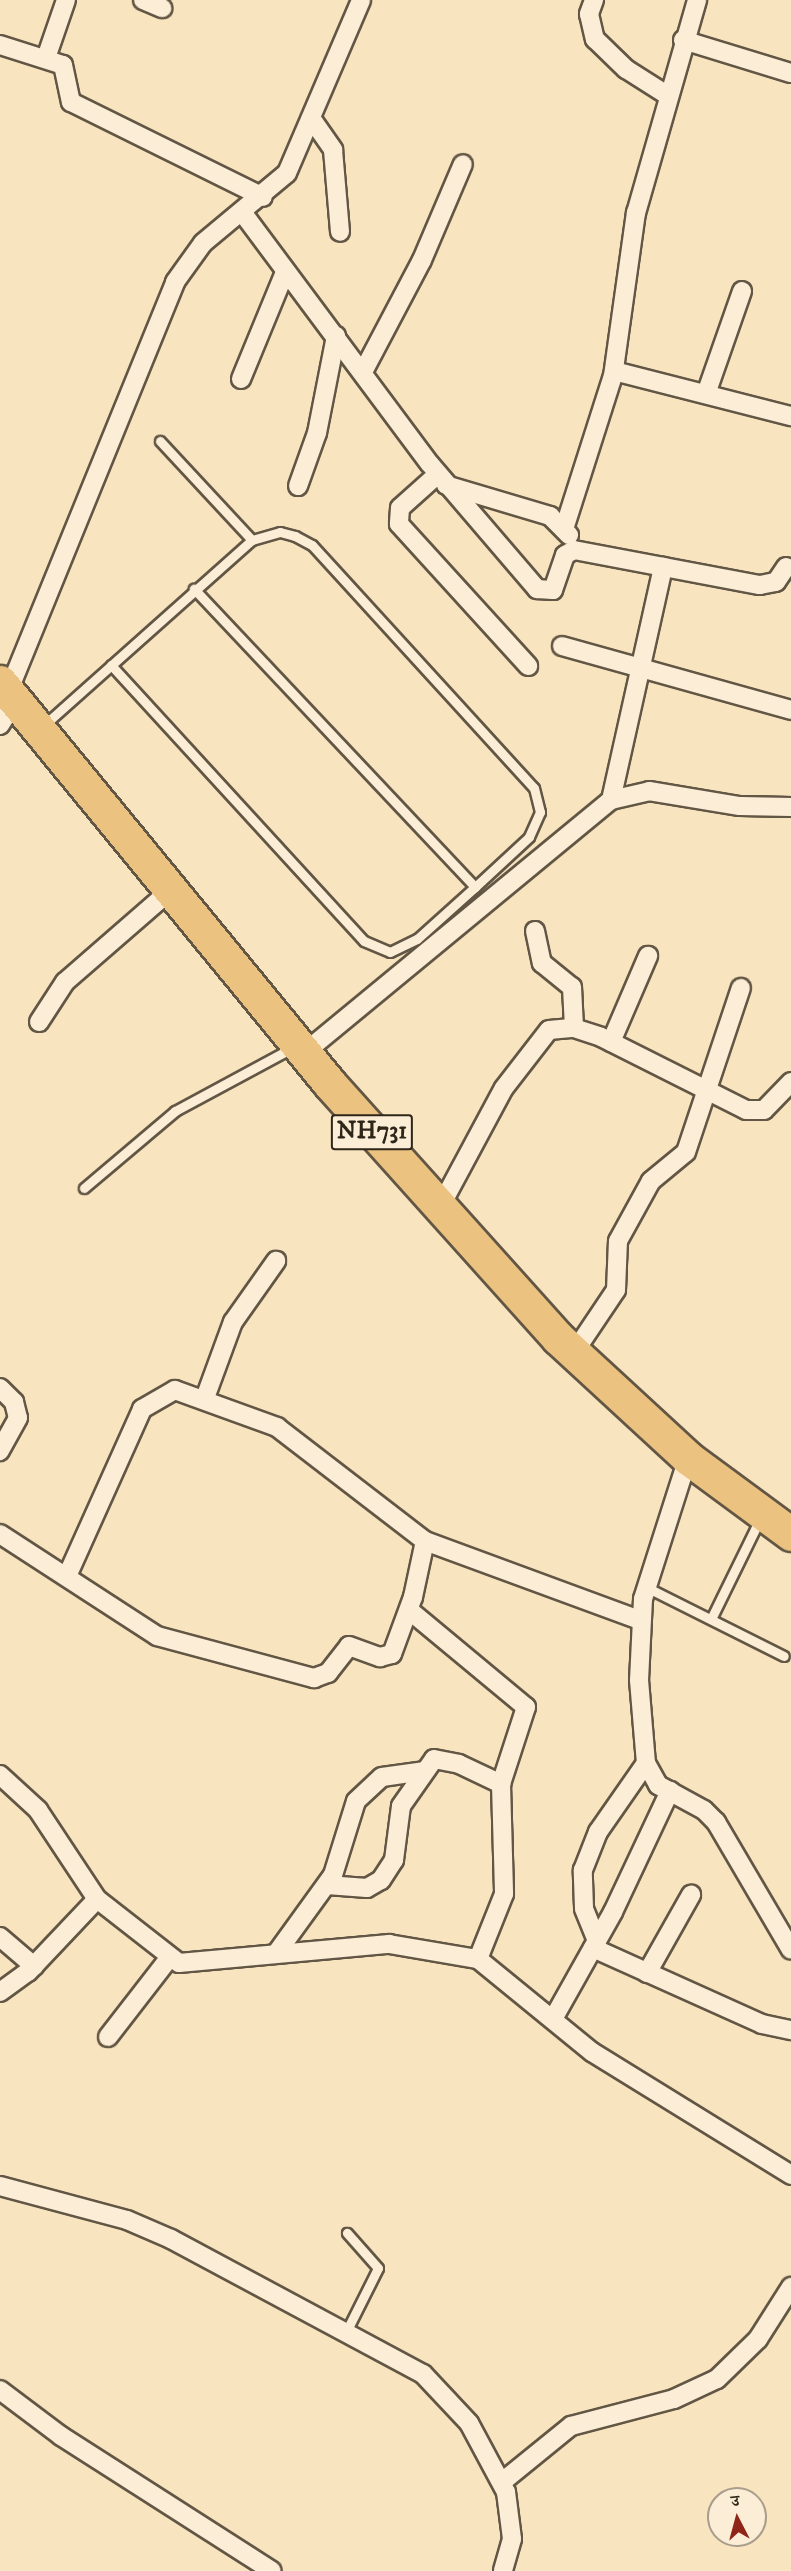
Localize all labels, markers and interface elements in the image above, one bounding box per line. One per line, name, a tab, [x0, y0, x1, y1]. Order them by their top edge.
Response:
road number: NH731	[330, 1111, 414, 1153]
north arrow	[707, 2487, 767, 2547]
text: उ	[730, 2491, 740, 2511]

